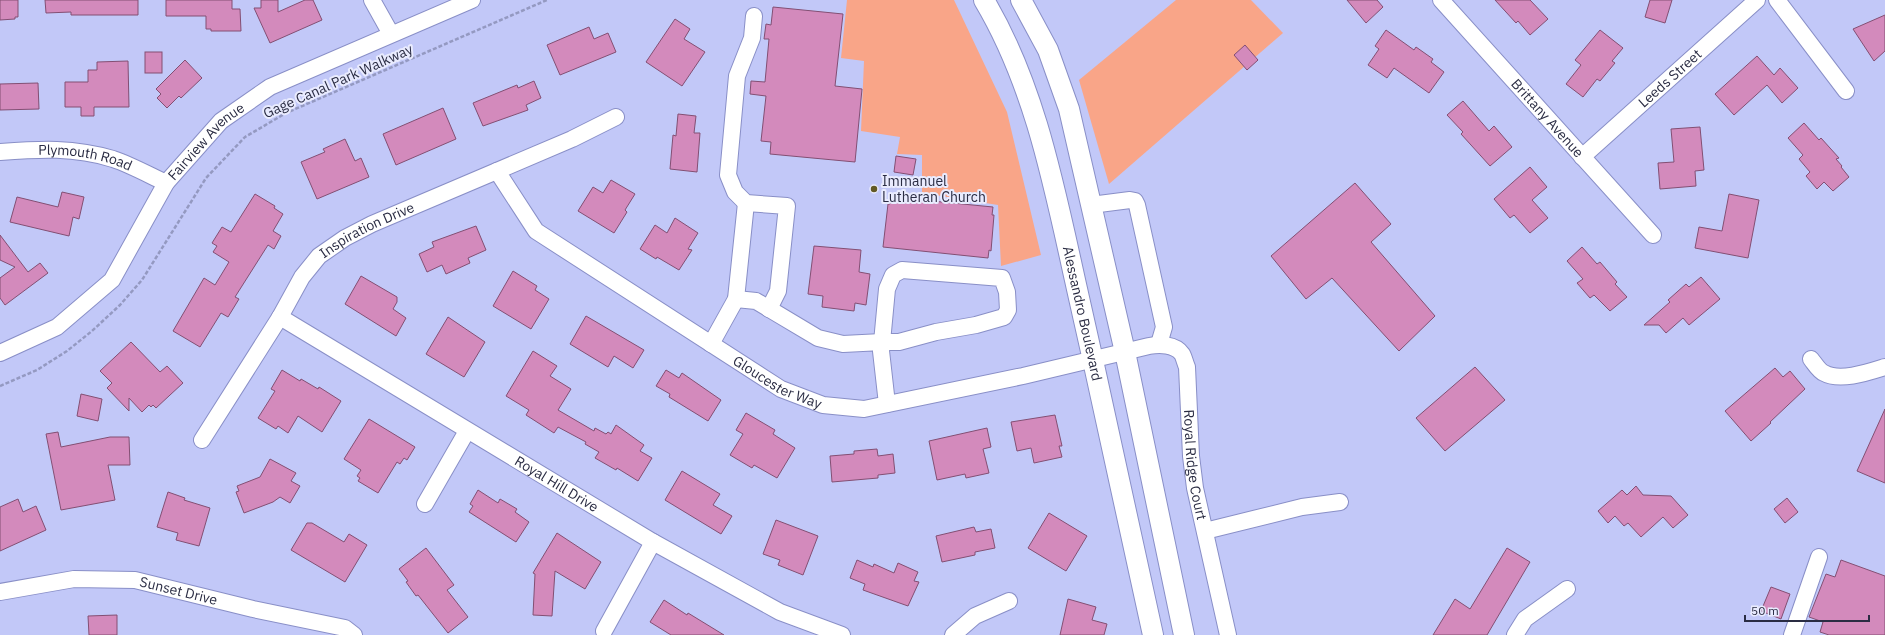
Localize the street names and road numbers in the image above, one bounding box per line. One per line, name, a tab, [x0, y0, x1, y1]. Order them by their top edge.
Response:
street label: Gage Canal Park Walkway	[260, 40, 416, 122]
street label: Leeds Street	[1634, 45, 1705, 111]
street label: Brittany Avenue	[1507, 75, 1588, 161]
street label: Fairview Avenue	[164, 98, 248, 184]
street label: Plymouth Road	[38, 141, 135, 175]
street label: Inspiration Drive	[316, 198, 417, 262]
street label: Alessandro Boulevard	[1059, 244, 1106, 383]
street label: Gloucester Way	[730, 351, 825, 413]
street label: Royal Ridge Court	[1180, 409, 1211, 522]
street label: Royal Hill Drive	[511, 452, 602, 516]
street label: Sunset Drive	[138, 573, 220, 609]

